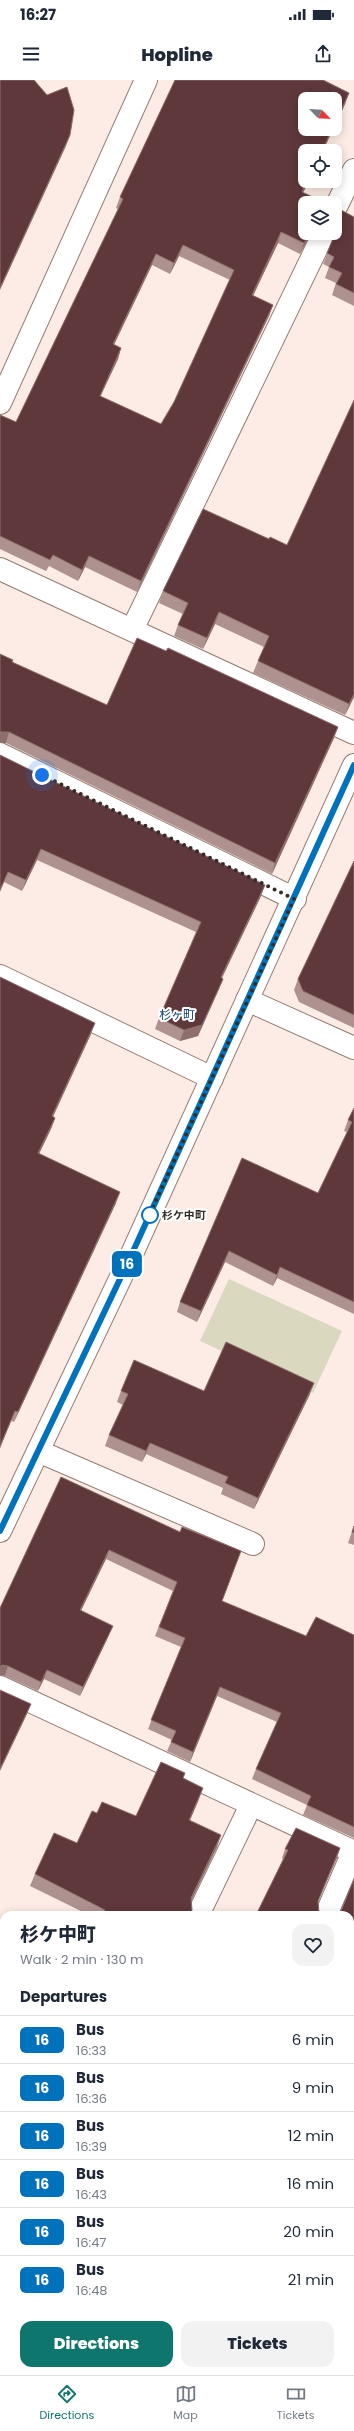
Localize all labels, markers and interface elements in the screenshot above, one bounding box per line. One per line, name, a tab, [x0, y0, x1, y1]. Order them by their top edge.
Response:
text: 16:27	[20, 4, 56, 25]
text: Hopline	[141, 42, 213, 67]
icon: menu	[20, 43, 42, 65]
icon: share	[312, 43, 334, 65]
north arrow	[298, 92, 342, 136]
map controls	[298, 92, 342, 240]
button: locate	[298, 144, 342, 188]
button: layers	[298, 196, 342, 240]
your location	[32, 765, 52, 785]
district label: 杉ヶ町	[159, 1006, 195, 1023]
marker: 杉ケ中町	[141, 1206, 159, 1224]
place label: 杉ケ中町	[162, 1207, 206, 1223]
line badge: 16	[109, 1251, 145, 1277]
text: 16	[120, 1254, 134, 1274]
text: 杉ケ中町	[20, 1921, 96, 1948]
button: heart	[292, 1924, 334, 1966]
text: Walk · 2 min · 130 m	[20, 1950, 143, 1969]
text: Departures	[20, 1986, 107, 2007]
text: Bus	[76, 2019, 104, 2040]
text: 6 min	[292, 2029, 334, 2050]
text: 16	[35, 2030, 49, 2050]
text: 16:33	[76, 2041, 107, 2060]
text: Bus	[76, 2067, 104, 2088]
text: 9 min	[292, 2077, 334, 2098]
text: 16	[35, 2078, 49, 2098]
text: 16:36	[76, 2089, 107, 2108]
text: Bus	[76, 2115, 104, 2136]
text: 12 min	[288, 2125, 334, 2146]
text: 16	[35, 2126, 49, 2146]
text: 16:39	[76, 2137, 107, 2156]
text: Bus	[76, 2163, 104, 2184]
text: 16 min	[287, 2173, 334, 2194]
text: 16	[35, 2174, 49, 2194]
text: 16:43	[76, 2185, 107, 2204]
text: Bus	[76, 2211, 104, 2232]
text: 20 min	[283, 2221, 334, 2242]
text: 16	[35, 2222, 49, 2242]
text: 16:47	[76, 2233, 106, 2252]
text: Bus	[76, 2259, 104, 2280]
text: 21 min	[288, 2269, 334, 2290]
text: 16	[35, 2270, 49, 2290]
text: 16:48	[76, 2281, 108, 2300]
button: Directions	[20, 2321, 173, 2367]
button: Tickets	[181, 2321, 334, 2367]
tab: Directions	[40, 2383, 94, 2424]
tab: Map	[173, 2383, 198, 2424]
tab: Tickets	[277, 2383, 314, 2424]

